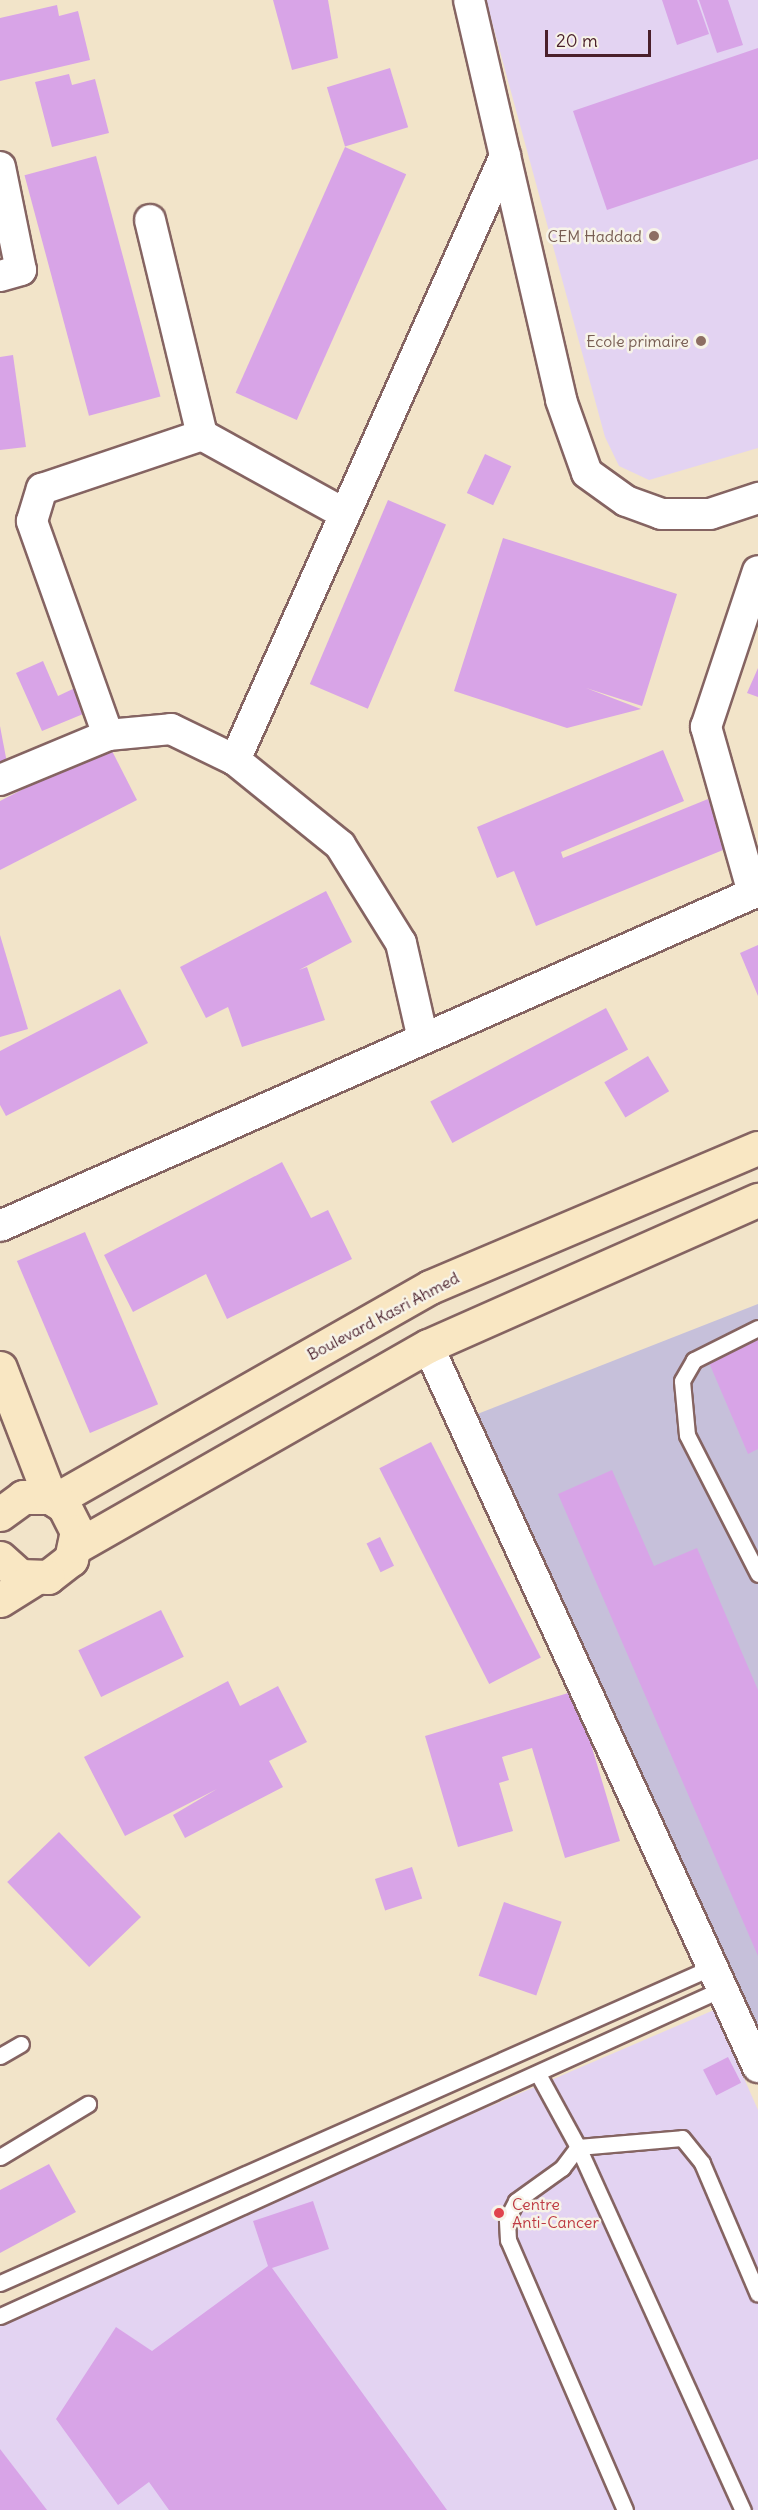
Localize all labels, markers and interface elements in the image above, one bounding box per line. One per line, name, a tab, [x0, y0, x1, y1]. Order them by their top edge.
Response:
scale bar	[548, 18, 654, 56]
text: 20 m	[556, 29, 598, 52]
place label: CEM Haddad	[548, 226, 642, 246]
marker: CEM Haddad	[647, 229, 661, 243]
place label: Ecole primaire	[586, 331, 689, 351]
marker: Ecole primaire	[694, 334, 708, 348]
street label: Boulevard Kasri Ahmed	[304, 1268, 462, 1364]
place label: Centre Anti-Cancer	[512, 2194, 599, 2232]
marker: Centre Anti-Cancer	[490, 2204, 508, 2222]

